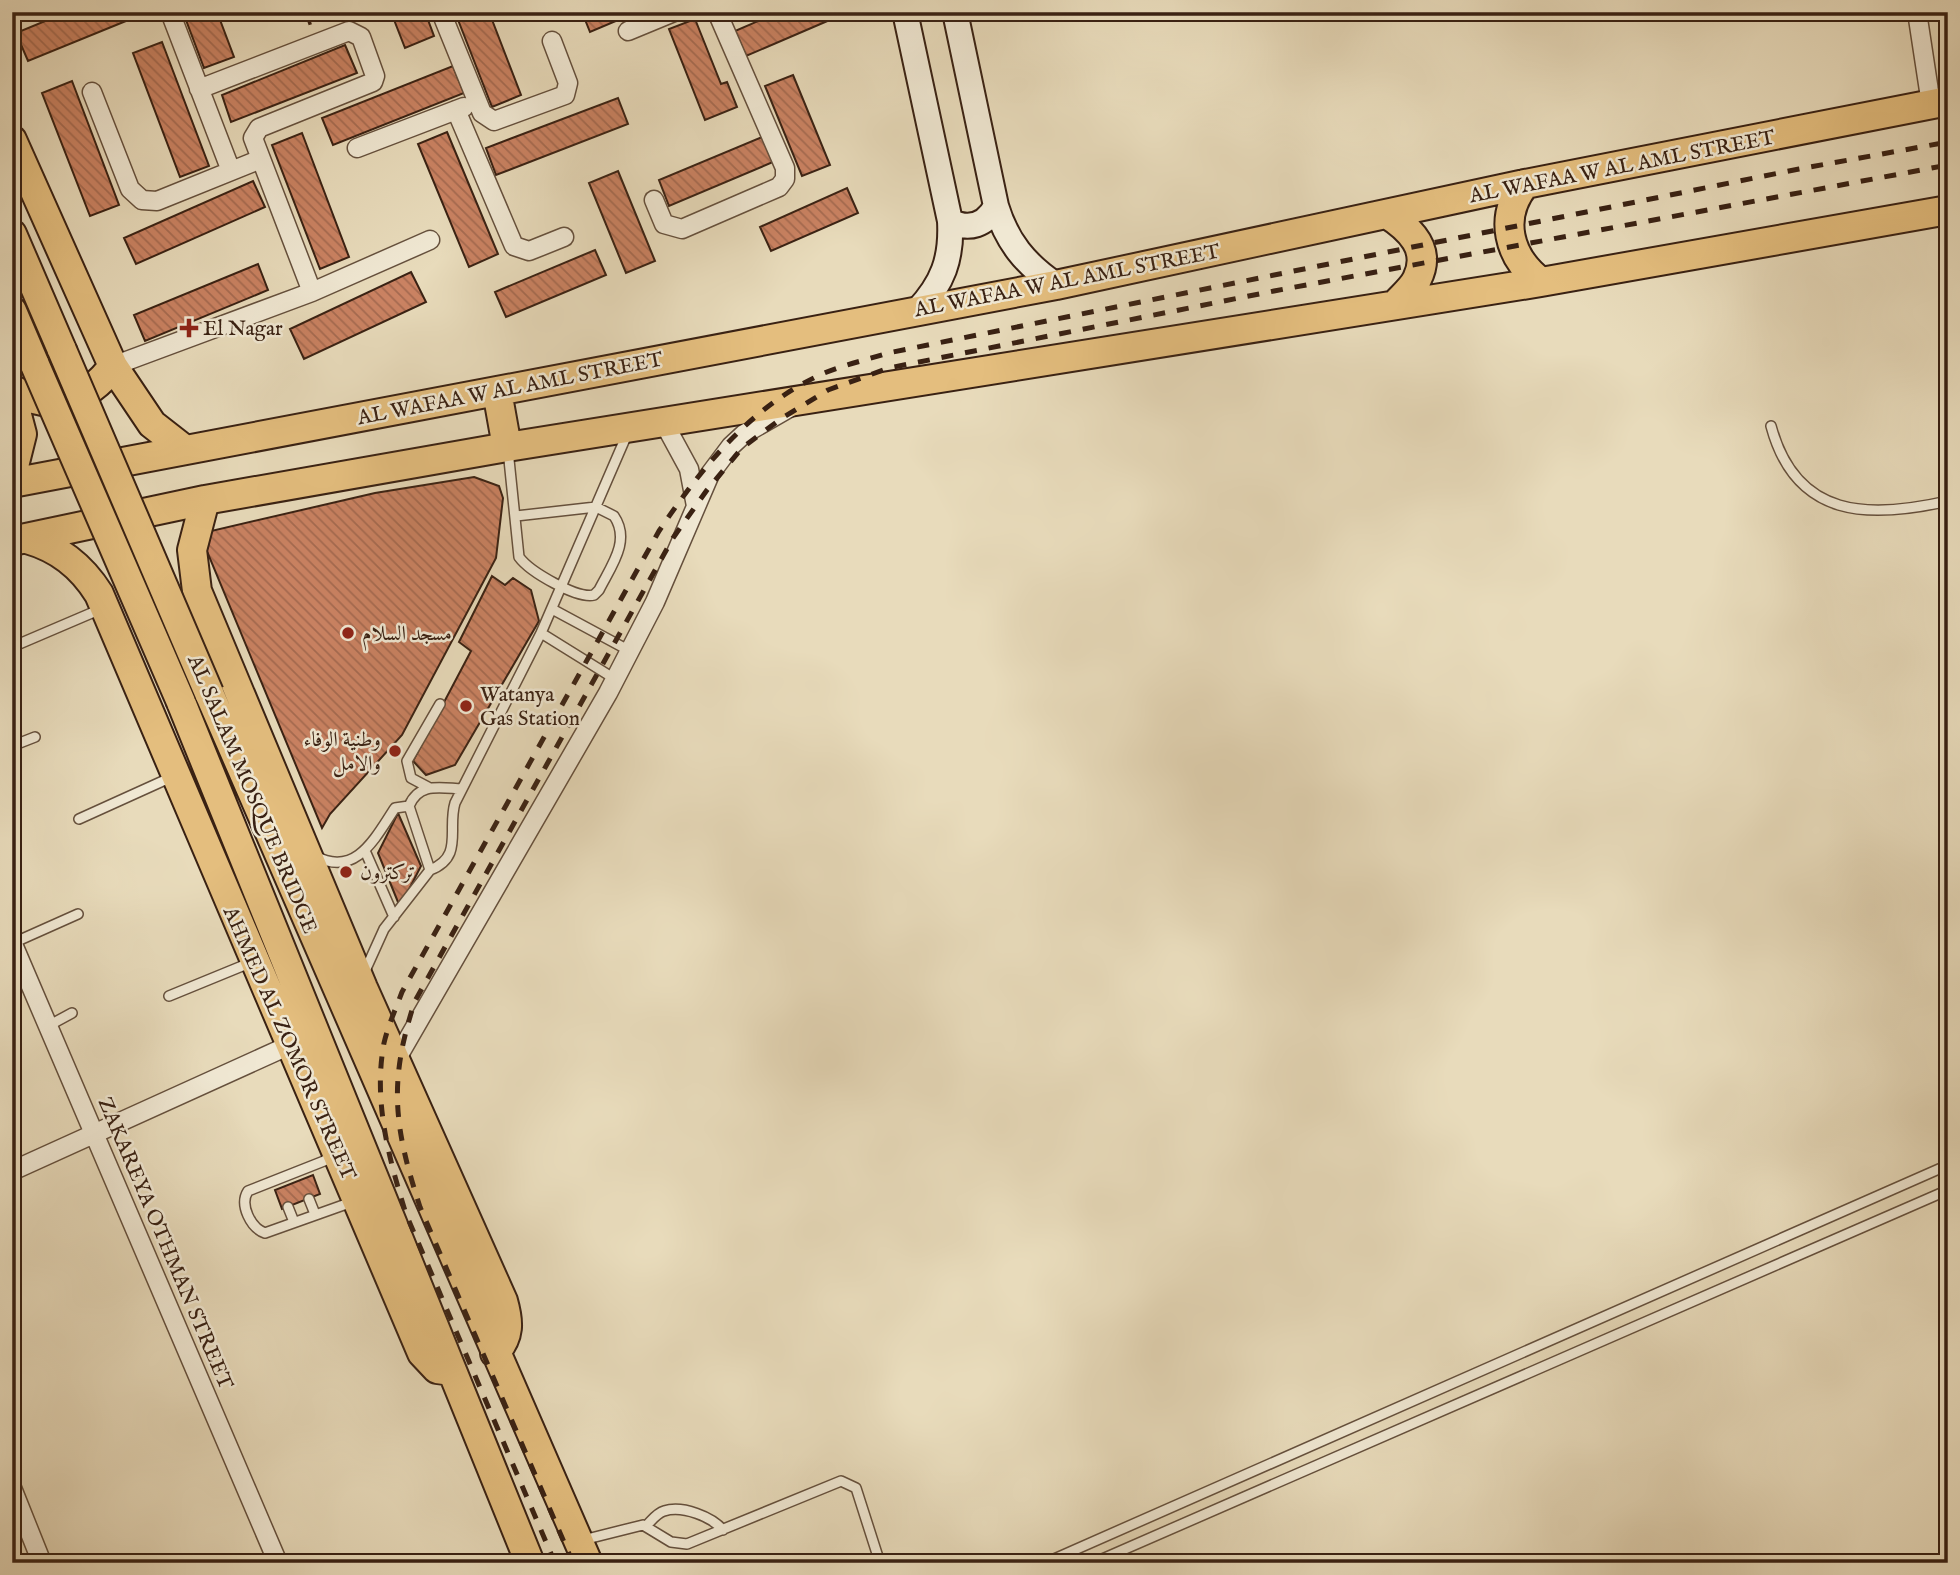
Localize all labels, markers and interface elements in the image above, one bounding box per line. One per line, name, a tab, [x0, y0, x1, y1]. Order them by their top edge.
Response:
street label: AL WAFAA W AL AML STREET	[1466, 124, 1778, 211]
street label: AL WAFAA W AL AML STREET	[911, 238, 1223, 325]
place label: El Nagar	[203, 316, 283, 343]
marker: El Nagar	[181, 320, 197, 336]
street label: AL WAFAA W AL AML STREET	[354, 346, 666, 433]
place label: مسجد السلام	[362, 621, 452, 651]
marker: مسجد السلام	[340, 625, 356, 641]
street label: AL SALAM MOSQUE BRIDGE	[180, 650, 323, 938]
place label: Watanya Gas Station	[480, 682, 580, 733]
marker: Watanya Gas Station	[458, 698, 474, 714]
place label: وطنية الوفاء والامل	[303, 727, 381, 778]
marker: وطنية الوفاء والامل	[387, 743, 403, 759]
place label: تركترون	[360, 860, 416, 887]
marker: تركترون	[338, 864, 354, 880]
street label: AHMED AL ZOMOR STREET	[215, 901, 362, 1185]
street label: ZAKAREYA OTHMAN STREET	[91, 1093, 239, 1394]

